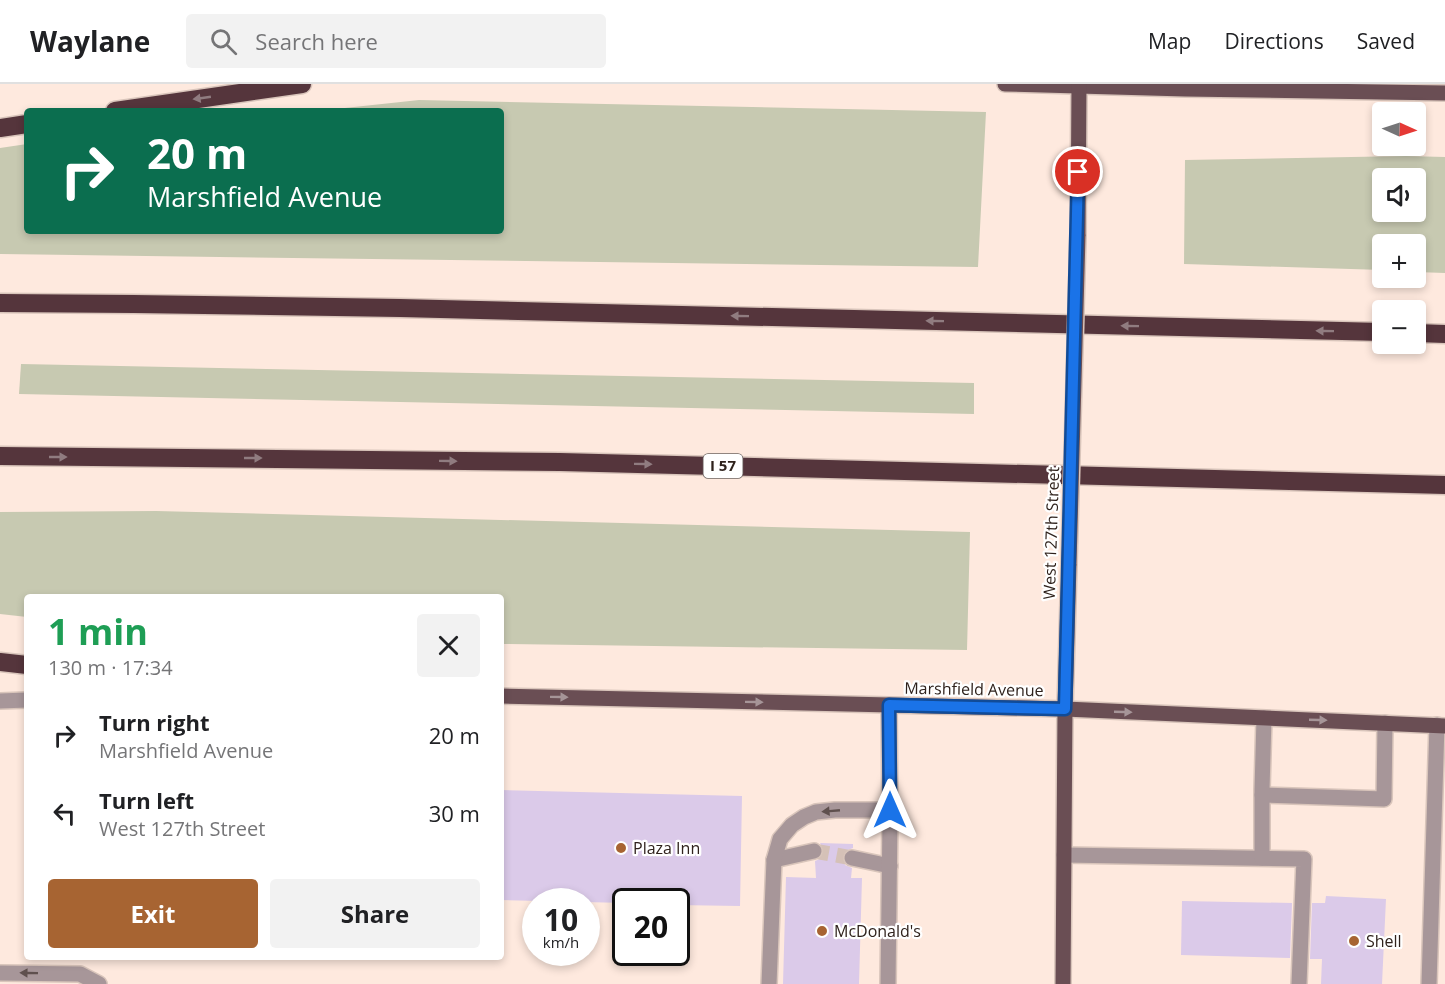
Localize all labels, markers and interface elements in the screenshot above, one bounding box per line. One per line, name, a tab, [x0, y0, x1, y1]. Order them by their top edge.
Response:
search box	[186, 14, 606, 68]
text: Waylane	[30, 22, 150, 60]
icon: search	[207, 25, 240, 58]
text: Search here	[255, 26, 378, 56]
text: Map	[1148, 27, 1191, 55]
text: Directions	[1224, 27, 1324, 55]
text: Saved	[1357, 27, 1415, 55]
one-way arrow	[193, 94, 212, 103]
north arrow	[1372, 102, 1426, 156]
map controls	[1372, 102, 1426, 354]
text: 20 m	[147, 124, 247, 181]
icon: right	[48, 132, 126, 210]
pin	[1052, 146, 1103, 197]
icon: arrive	[1061, 155, 1094, 188]
button: sound	[1372, 168, 1426, 222]
text: Marshfield Avenue	[147, 178, 382, 215]
button: +	[1372, 234, 1426, 288]
button: −	[1372, 300, 1426, 354]
one-way arrow	[730, 312, 749, 321]
one-way arrow	[925, 316, 944, 326]
one-way arrow	[1120, 321, 1139, 331]
one-way arrow	[1315, 326, 1334, 336]
one-way arrow	[49, 452, 68, 462]
one-way arrow	[244, 453, 263, 463]
road number: I 57	[704, 454, 742, 478]
one-way arrow	[439, 456, 458, 466]
one-way arrow	[634, 460, 653, 469]
street label: West 127th Street	[1038, 466, 1064, 600]
text: 1 min	[48, 607, 148, 656]
button: close	[417, 614, 480, 677]
text: 130 m · 17:34	[48, 654, 173, 681]
street label: Marshfield Avenue	[904, 677, 1044, 701]
one-way arrow	[550, 692, 569, 702]
one-way arrow	[745, 697, 764, 706]
text: Turn right	[99, 707, 210, 737]
one-way arrow	[1114, 707, 1133, 716]
one-way arrow	[1308, 716, 1327, 725]
icon: right	[48, 719, 81, 752]
text: 20 m	[429, 720, 480, 750]
text: Marshfield Avenue	[99, 737, 273, 764]
position arrow	[858, 778, 922, 842]
text: Turn left	[99, 785, 194, 815]
icon: left	[48, 797, 81, 830]
text: 30 m	[429, 798, 480, 828]
one-way arrow	[822, 806, 841, 816]
text: West 127th Street	[99, 815, 265, 842]
place label: Plaza Inn	[633, 837, 700, 859]
marker: Plaza Inn	[614, 841, 628, 855]
button: Exit	[48, 879, 258, 948]
button: Share	[270, 879, 480, 948]
speed limit sign: 20	[612, 888, 690, 966]
text: 10	[544, 899, 578, 940]
place label: McDonald's	[834, 920, 921, 942]
marker: McDonald's	[815, 924, 829, 938]
place label: Shell	[1366, 930, 1402, 952]
text: km/h	[543, 932, 579, 952]
marker: Shell	[1347, 934, 1361, 948]
one-way arrow	[20, 968, 39, 978]

